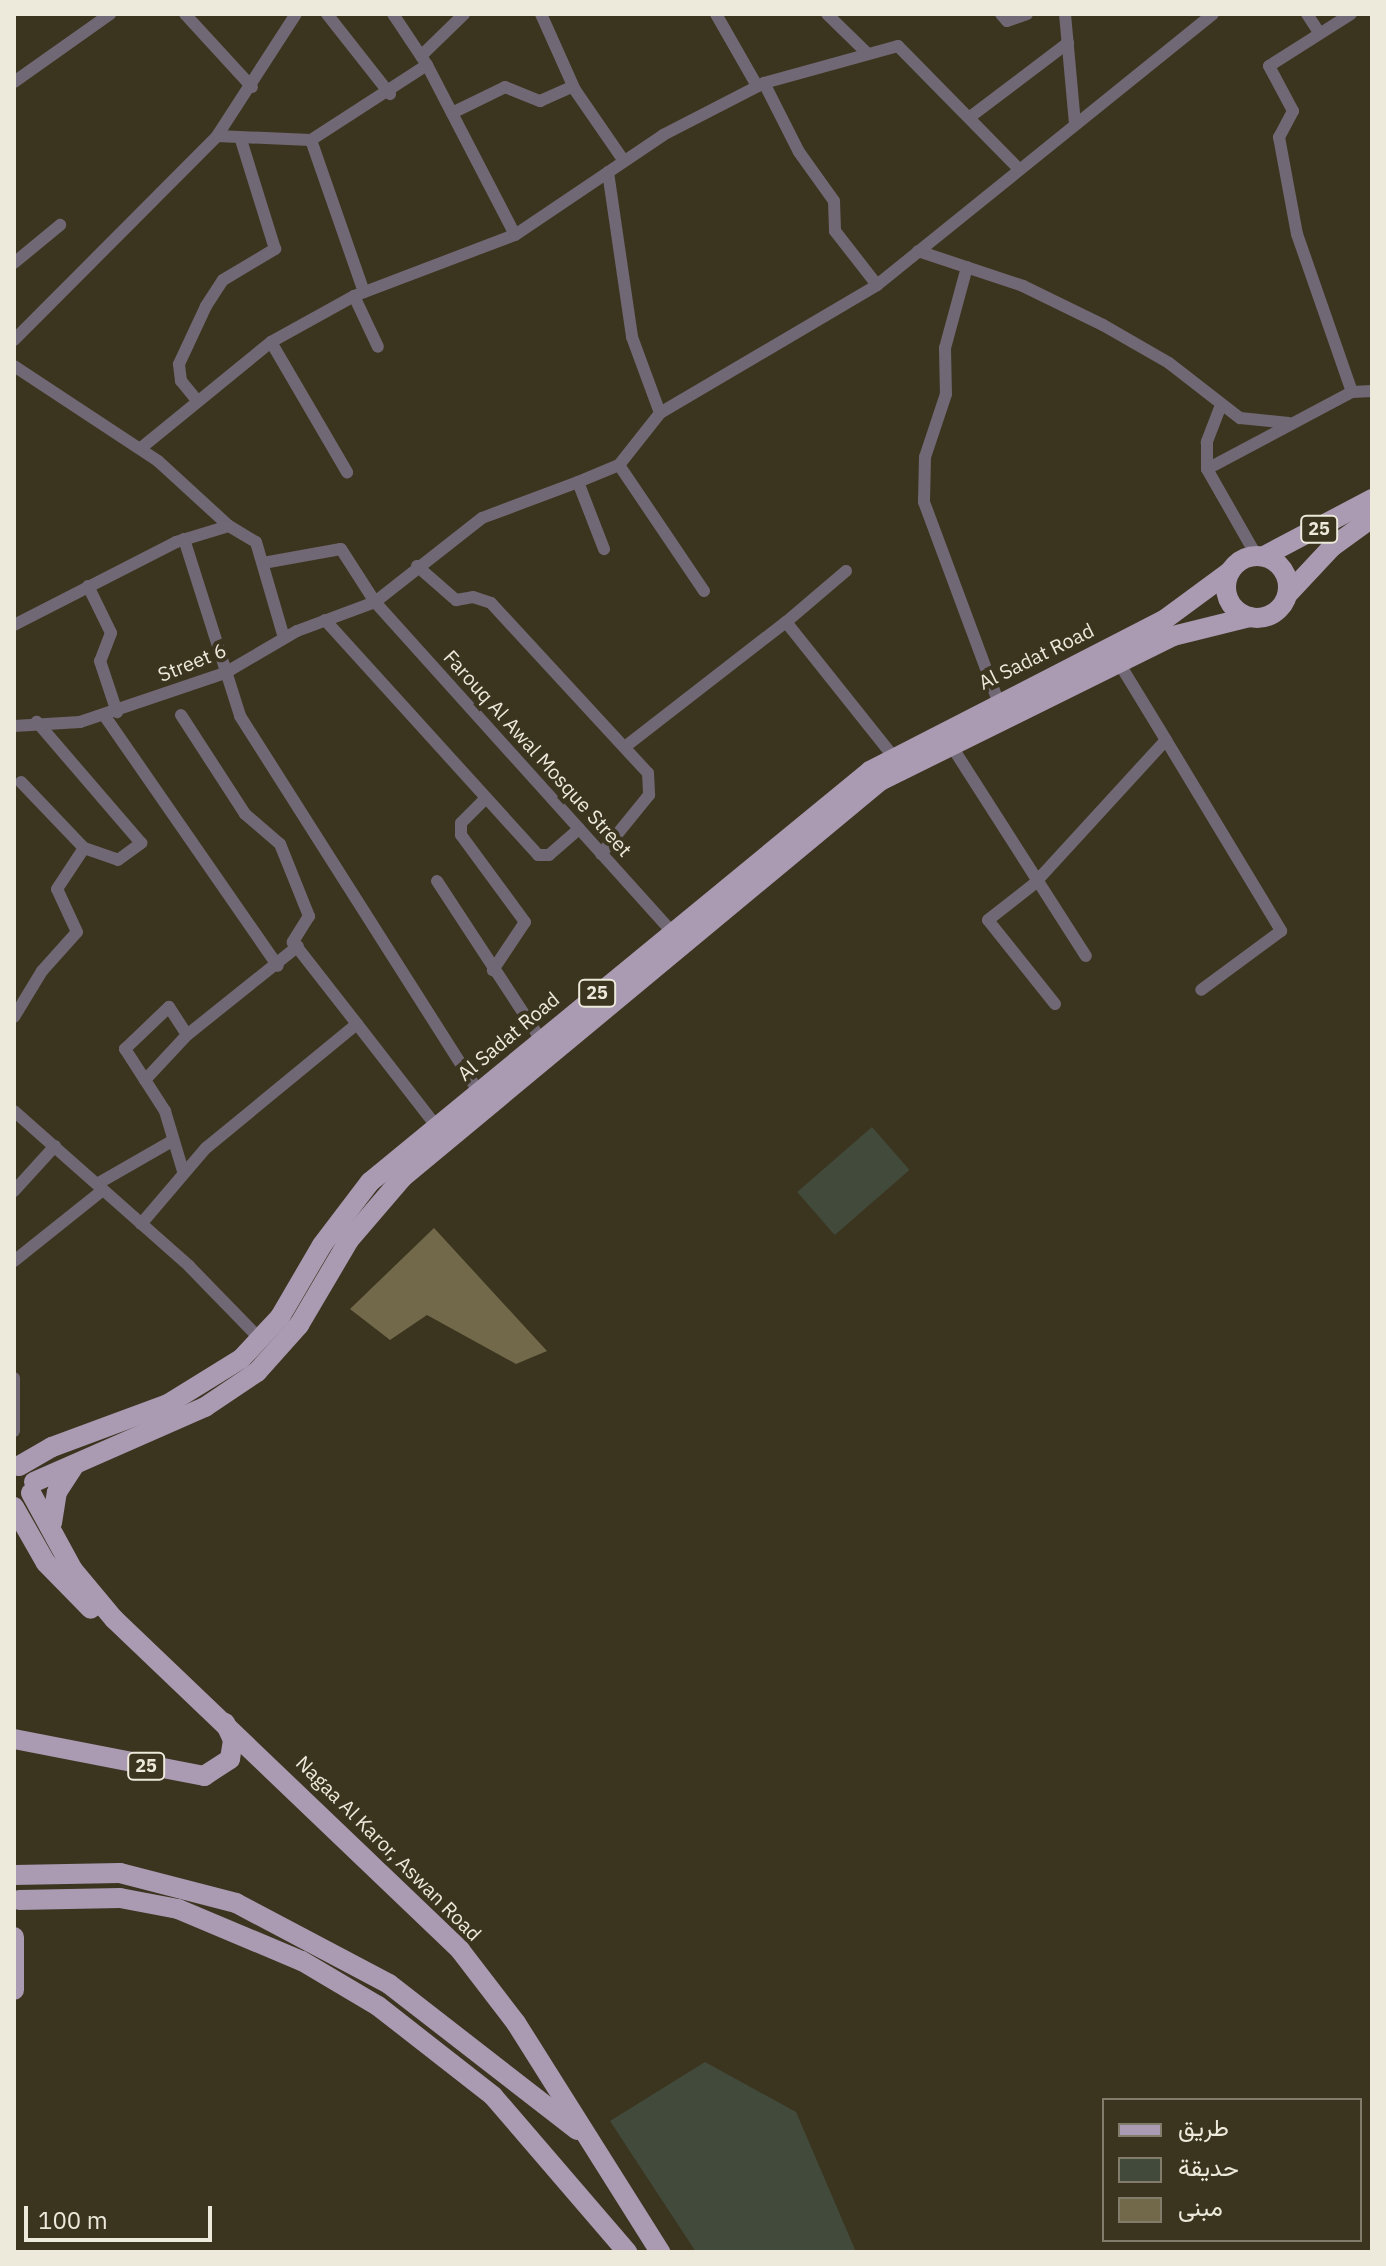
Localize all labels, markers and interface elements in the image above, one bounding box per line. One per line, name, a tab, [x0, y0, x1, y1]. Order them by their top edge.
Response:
road number: 25	[1299, 515, 1339, 543]
street label: Al Sadat Road	[974, 618, 1098, 694]
street label: Street 6	[154, 637, 230, 687]
street label: Farouq Al Awal Mosque Street	[439, 645, 637, 861]
road number: 25	[577, 979, 617, 1007]
street label: Al Sadat Road	[452, 987, 564, 1085]
street label: Nagaa Al Karor, Aswan Road	[291, 1750, 487, 1946]
road number: 25	[126, 1752, 166, 1780]
legend	[1102, 2098, 1362, 2242]
text: طريق	[1178, 2111, 1229, 2143]
text: حديقة	[1178, 2151, 1239, 2183]
scale bar	[28, 2190, 216, 2240]
text: مبنى	[1178, 2191, 1223, 2223]
text: 100 m	[38, 2204, 108, 2236]

